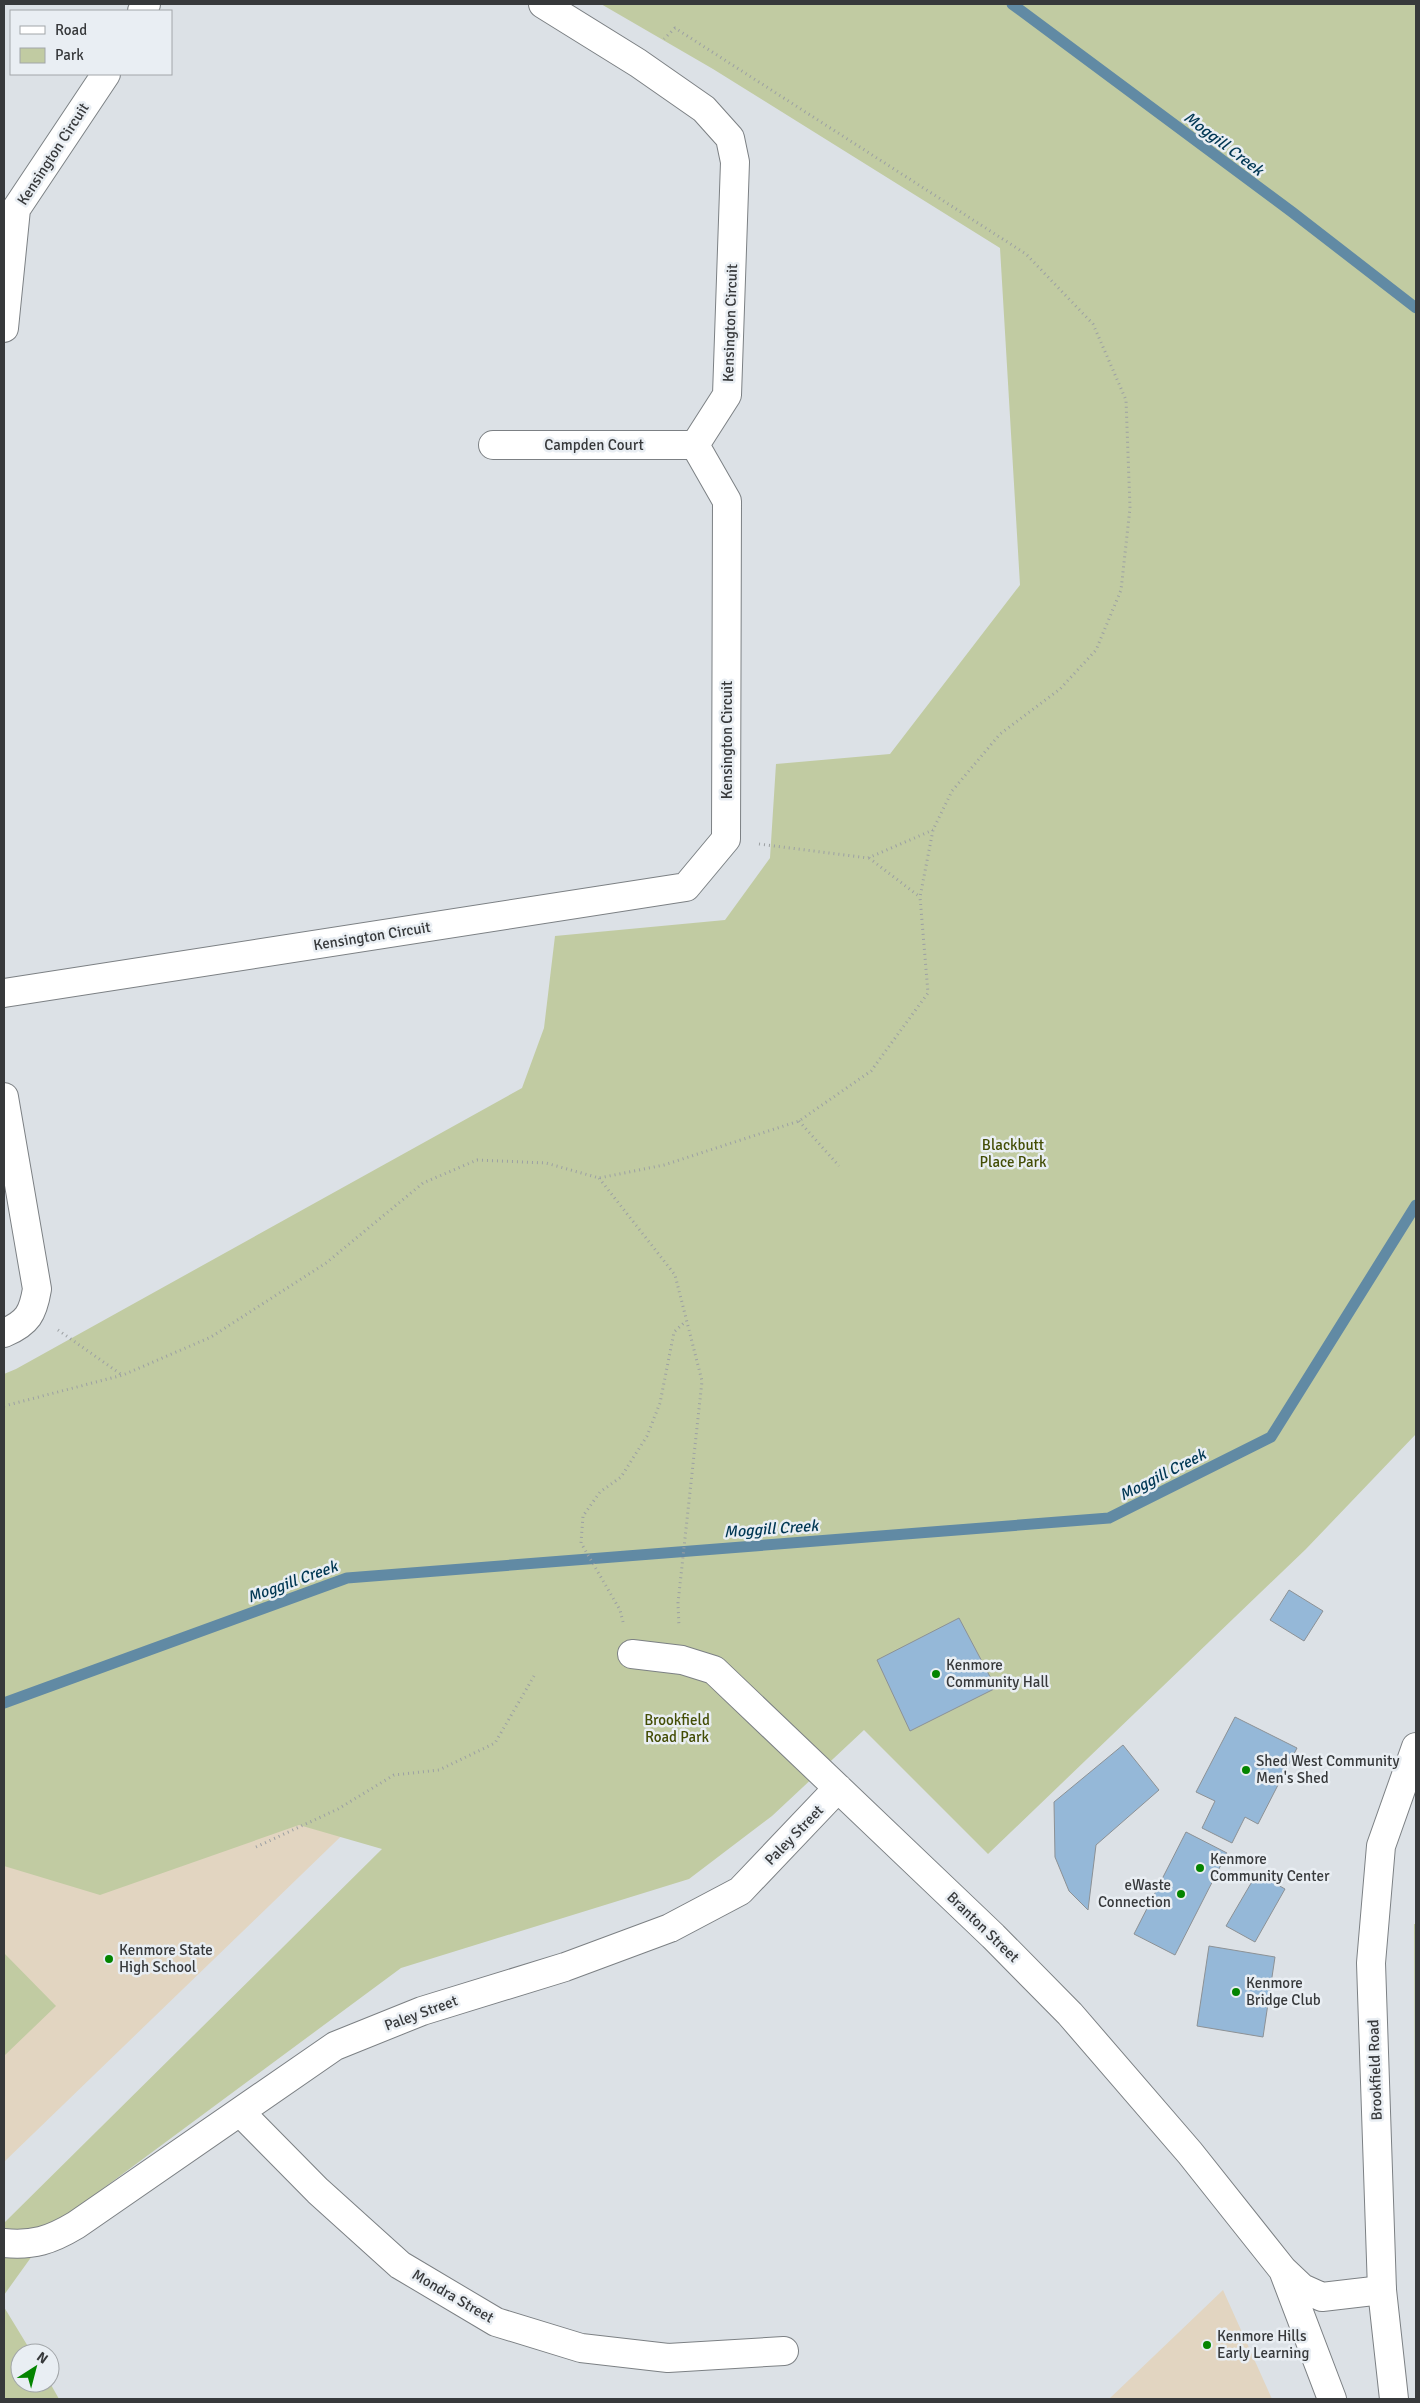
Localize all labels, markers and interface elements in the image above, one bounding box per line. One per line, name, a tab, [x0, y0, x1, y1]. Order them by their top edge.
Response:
legend	[10, 10, 172, 75]
text: Road	[55, 21, 87, 39]
text: Park	[55, 46, 84, 64]
street label: Kensington Circuit	[13, 99, 93, 209]
water label: Moggill Creek	[1180, 107, 1269, 181]
street label: Kensington Circuit	[719, 264, 741, 382]
street label: Campden Court	[544, 436, 644, 454]
street label: Kensington Circuit	[718, 681, 736, 799]
street label: Kensington Circuit	[312, 918, 432, 954]
park label: Blackbutt Place Park	[979, 1136, 1047, 1171]
water label: Moggill Creek	[1116, 1444, 1211, 1505]
water label: Moggill Creek	[723, 1516, 821, 1542]
water label: Moggill Creek	[245, 1556, 342, 1607]
place label: Kenmore Community Hall	[946, 1656, 1049, 1691]
marker: Kenmore Community Hall	[930, 1668, 942, 1680]
park label: Brookfield Road Park	[644, 1711, 710, 1746]
place label: Shed West Community Men's Shed	[1256, 1752, 1399, 1787]
marker: Shed West Community Men's Shed	[1240, 1764, 1252, 1776]
street label: Paley Street	[761, 1801, 827, 1869]
place label: Kenmore Community Center	[1210, 1850, 1330, 1885]
marker: Kenmore Community Center	[1194, 1862, 1206, 1874]
place label: eWaste Connection	[1098, 1876, 1171, 1911]
street label: Branton Street	[943, 1888, 1023, 1966]
marker: eWaste Connection	[1175, 1888, 1187, 1900]
place label: Kenmore State High School	[119, 1941, 213, 1976]
marker: Kenmore State High School	[103, 1953, 115, 1965]
place label: Kenmore Bridge Club	[1246, 1974, 1321, 2009]
marker: Kenmore Bridge Club	[1230, 1986, 1242, 1998]
street label: Paley Street	[382, 1991, 460, 2035]
street label: Brookfield Road	[1364, 2019, 1386, 2121]
street label: Mondra Street	[409, 2265, 497, 2327]
place label: Kenmore Hills Early Learning	[1217, 2327, 1310, 2362]
marker: Kenmore Hills Early Learning	[1201, 2339, 1213, 2351]
north arrow	[10, 2343, 60, 2393]
text: N	[33, 2348, 51, 2368]

